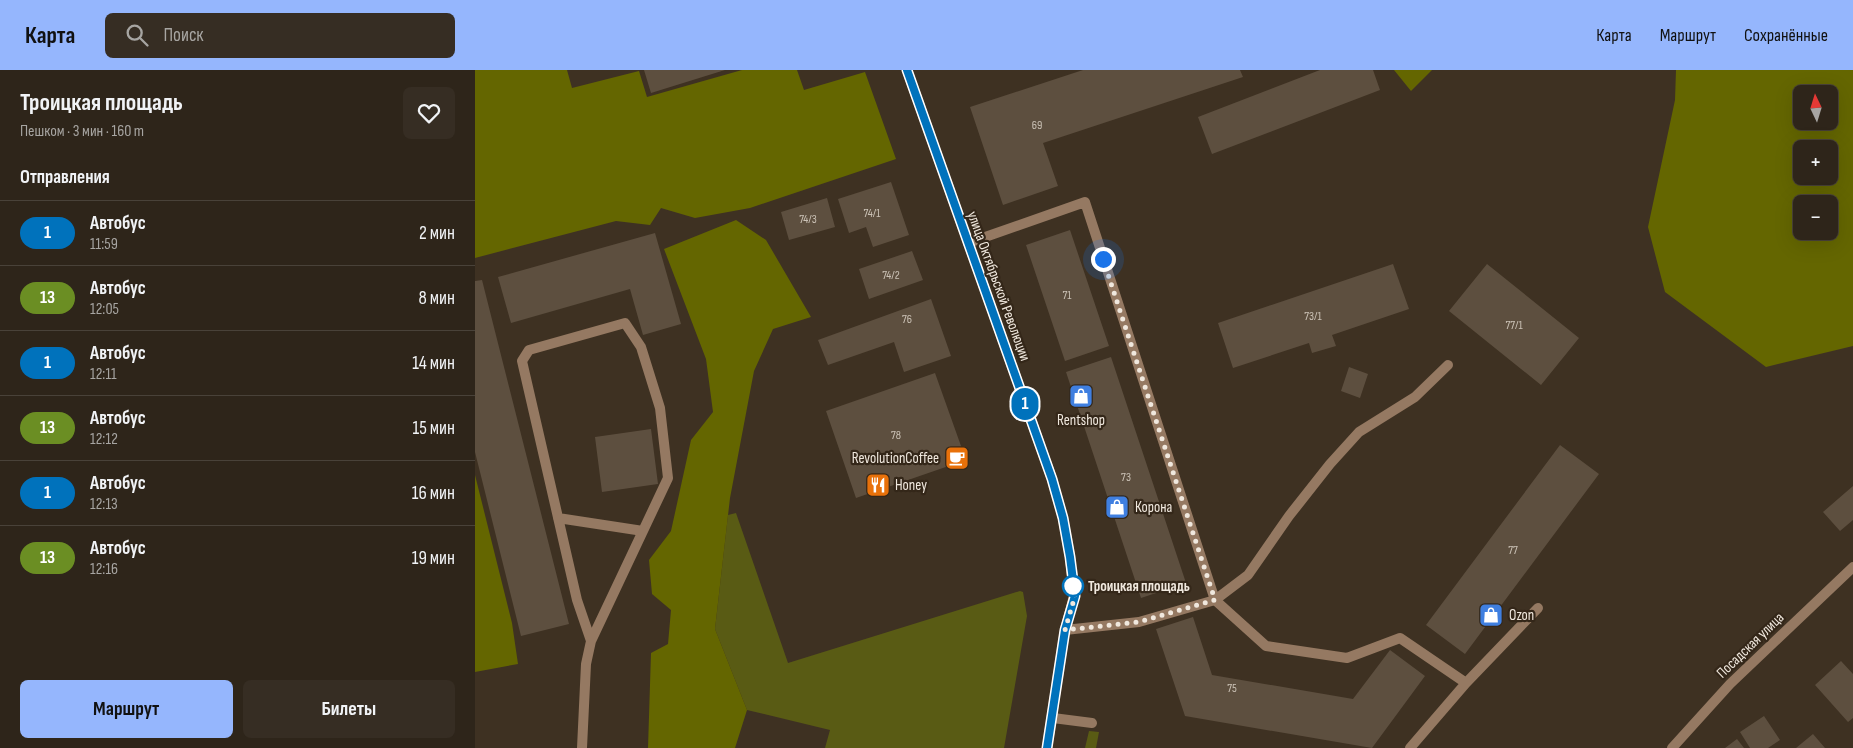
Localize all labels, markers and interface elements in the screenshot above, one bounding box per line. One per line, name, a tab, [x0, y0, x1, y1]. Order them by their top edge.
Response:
search box	[105, 13, 455, 58]
text: Карта	[25, 21, 75, 50]
icon: search	[123, 21, 151, 49]
text: Поиск	[163, 24, 204, 47]
text: Карта	[1596, 25, 1632, 46]
text: Маршрут	[1660, 25, 1716, 46]
text: Сохранённые	[1744, 25, 1828, 46]
north arrow	[1793, 85, 1837, 130]
map controls	[1793, 85, 1838, 240]
button: heart	[403, 87, 455, 139]
text: Троицкая площадь	[20, 88, 183, 117]
house number: 69	[1032, 118, 1042, 133]
text: Пешком · 3 мин · 160 m	[20, 122, 144, 141]
button: +	[1793, 140, 1838, 185]
text: Отправления	[20, 166, 110, 189]
button: −	[1793, 195, 1838, 240]
house number: 74/1	[864, 206, 881, 221]
street label: улица Октябрьской Революции	[963, 209, 1034, 364]
text: Автобус	[90, 212, 146, 235]
house number: 74/3	[799, 212, 817, 227]
text: 1	[44, 222, 51, 243]
text: 2 мин	[419, 222, 455, 245]
text: 11:59	[90, 235, 118, 254]
your location	[1091, 247, 1116, 272]
house number: 74/2	[882, 268, 900, 283]
text: Автобус	[90, 277, 146, 300]
text: 13	[40, 287, 55, 308]
text: 8 мин	[419, 287, 455, 310]
house number: 71	[1062, 288, 1072, 303]
text: 12:05	[90, 300, 119, 319]
house number: 73/1	[1304, 309, 1323, 324]
house number: 76	[902, 312, 912, 327]
house number: 77/1	[1505, 318, 1523, 333]
text: Автобус	[90, 342, 146, 365]
text: 1	[44, 352, 51, 373]
text: 14 мин	[412, 352, 455, 375]
text: 12:11	[90, 365, 117, 384]
shop icon: Rentshop	[1068, 383, 1094, 409]
line badge: 1	[1009, 388, 1041, 420]
text: 1	[1021, 393, 1029, 414]
text: Автобус	[90, 407, 146, 430]
place label: Rentshop	[1057, 411, 1105, 430]
text: 13	[40, 417, 55, 438]
text: 15 мин	[413, 417, 455, 440]
house number: 78	[891, 428, 901, 443]
text: 12:12	[90, 430, 118, 449]
cafe icon: RevolutionCoffee	[944, 445, 970, 471]
place label: RevolutionCoffee	[852, 449, 939, 468]
house number: 73	[1121, 470, 1131, 485]
text: Автобус	[90, 472, 146, 495]
restaurant icon: Honey	[865, 472, 891, 498]
place label: Honey	[895, 476, 927, 495]
text: 1	[44, 482, 51, 503]
text: 16 мин	[412, 482, 455, 505]
shop icon: Корона	[1104, 494, 1130, 520]
text: 12:13	[90, 495, 118, 514]
place label: Корона	[1135, 498, 1173, 517]
text: Автобус	[90, 537, 146, 560]
house number: 77	[1508, 543, 1518, 558]
text: 13	[40, 547, 55, 568]
text: 19 мин	[412, 547, 455, 570]
text: 12:16	[90, 560, 118, 579]
marker: Троицкая площадь	[1062, 575, 1084, 597]
place label: Троицкая площадь	[1088, 577, 1190, 596]
shop icon: Ozon	[1478, 602, 1504, 628]
place label: Ozon	[1509, 606, 1534, 625]
street label: Посадская улица	[1712, 608, 1788, 682]
button: Маршрут	[20, 680, 233, 738]
button: Билеты	[243, 680, 455, 738]
house number: 75	[1227, 681, 1237, 696]

